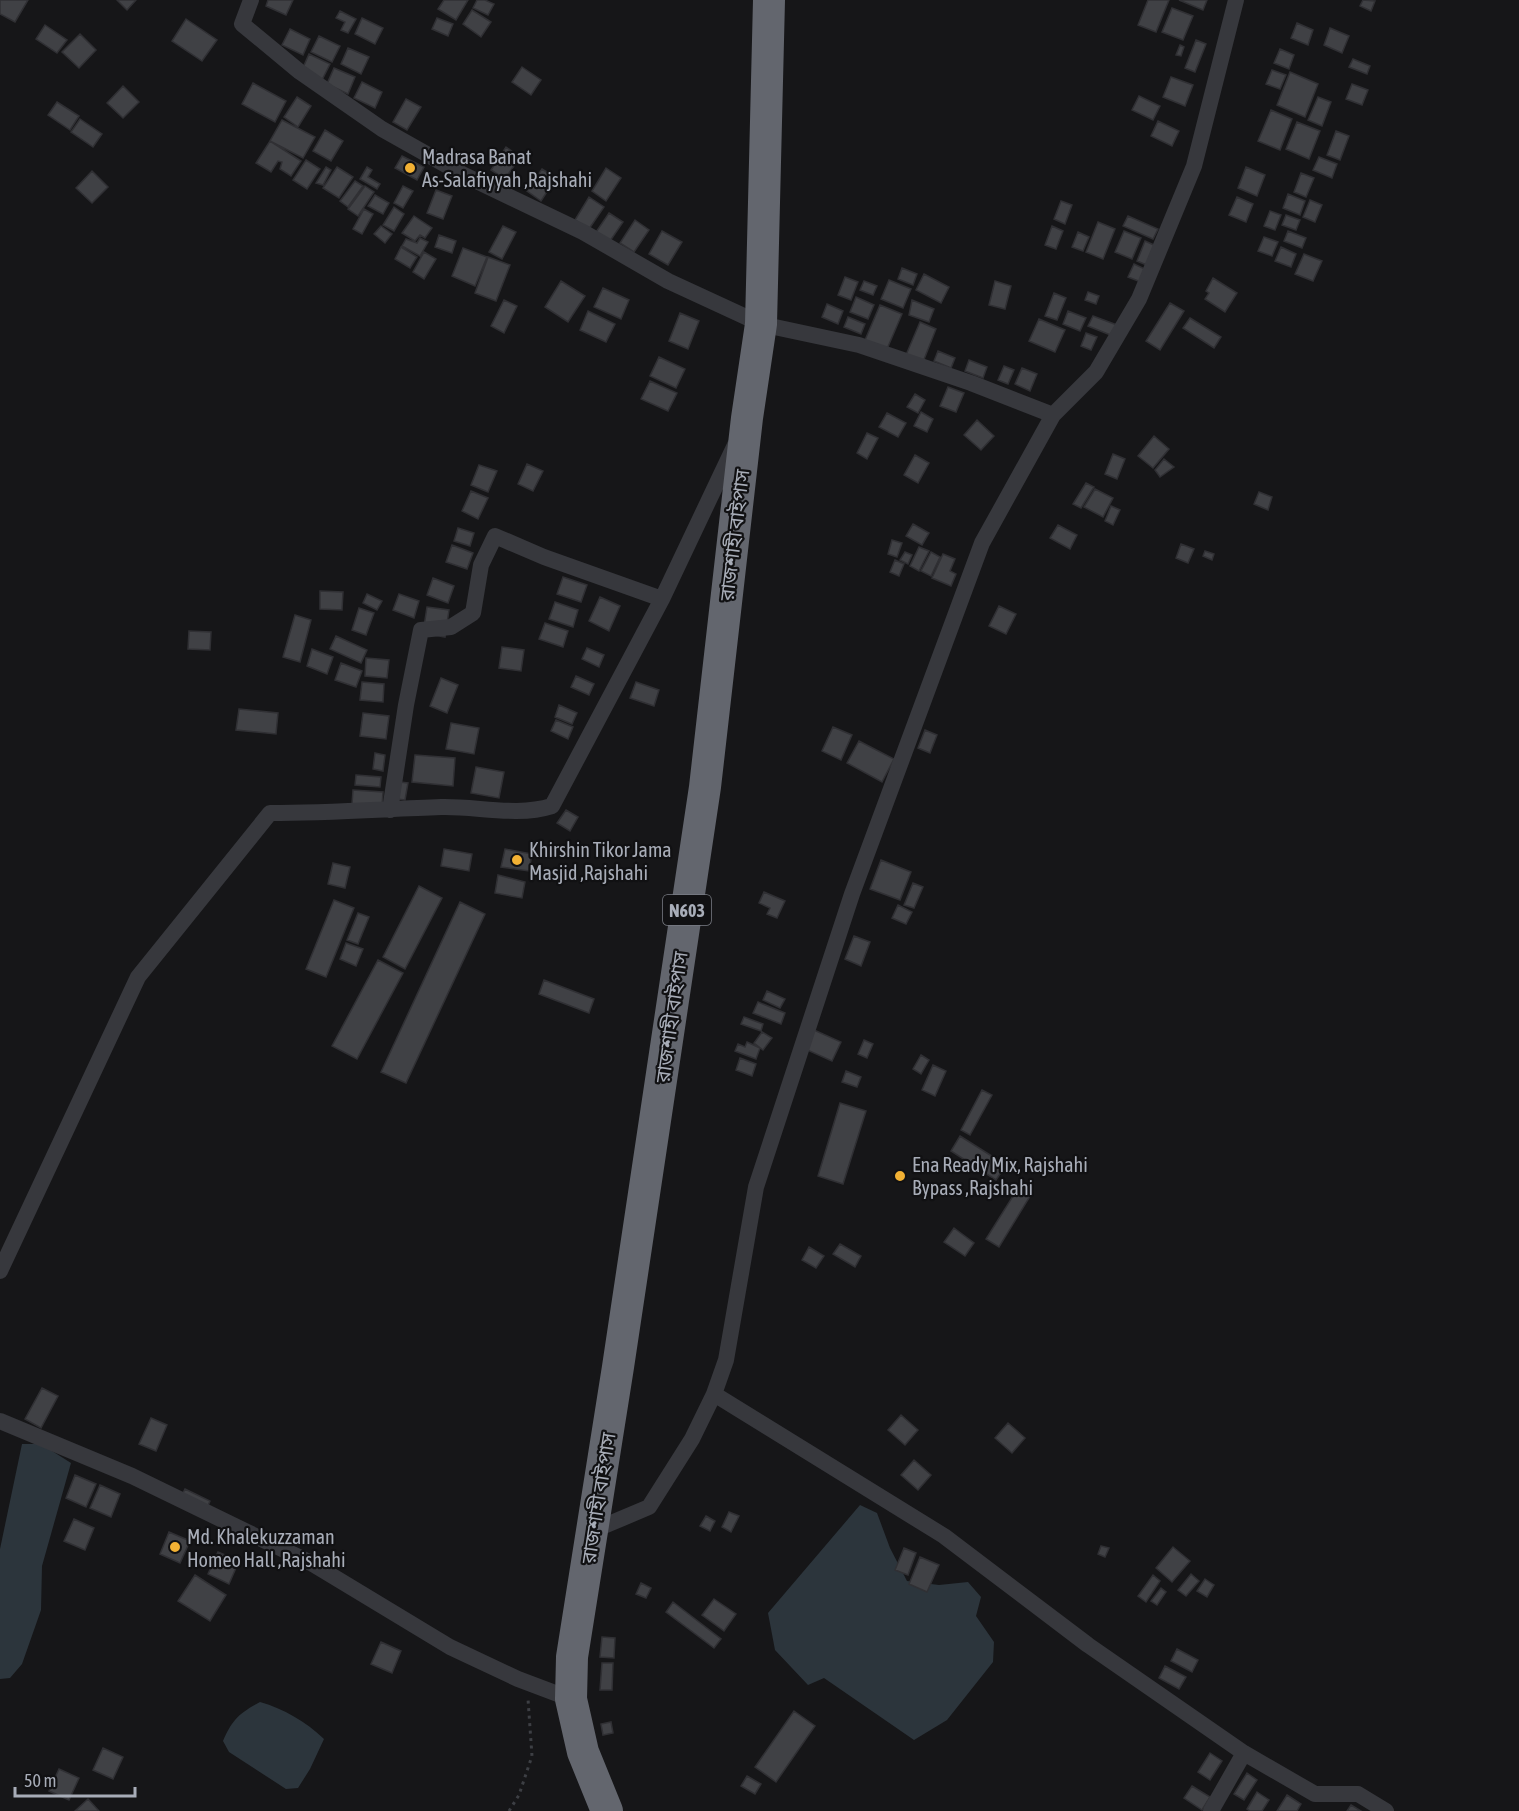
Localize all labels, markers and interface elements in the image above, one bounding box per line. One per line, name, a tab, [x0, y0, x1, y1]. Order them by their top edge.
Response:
place label: Madrasa Banat As-Salafiyyah ,Rajshahi	[422, 145, 592, 191]
marker: Madrasa Banat As-Salafiyyah ,Rajshahi	[403, 161, 417, 175]
street label: রাজশাহী বাইপাস	[714, 467, 754, 603]
place label: Khirshin Tikor Jama Masjid ,Rajshahi	[529, 838, 672, 884]
marker: Khirshin Tikor Jama Masjid ,Rajshahi	[510, 853, 524, 867]
road number: N603	[663, 895, 711, 925]
street label: রাজশাহী বাইপাস	[650, 949, 692, 1085]
place label: Ena Ready Mix, Rajshahi Bypass ,Rajshahi	[912, 1153, 1088, 1199]
marker: Ena Ready Mix, Rajshahi Bypass ,Rajshahi	[893, 1169, 907, 1183]
street label: রাজশাহী বাইপাস	[576, 1430, 620, 1566]
place label: Md. Khalekuzzaman Homeo Hall ,Rajshahi	[187, 1525, 346, 1571]
marker: Md. Khalekuzzaman Homeo Hall ,Rajshahi	[168, 1540, 182, 1554]
scale bar	[15, 1760, 135, 1798]
text: 50 m	[24, 1770, 56, 1791]

